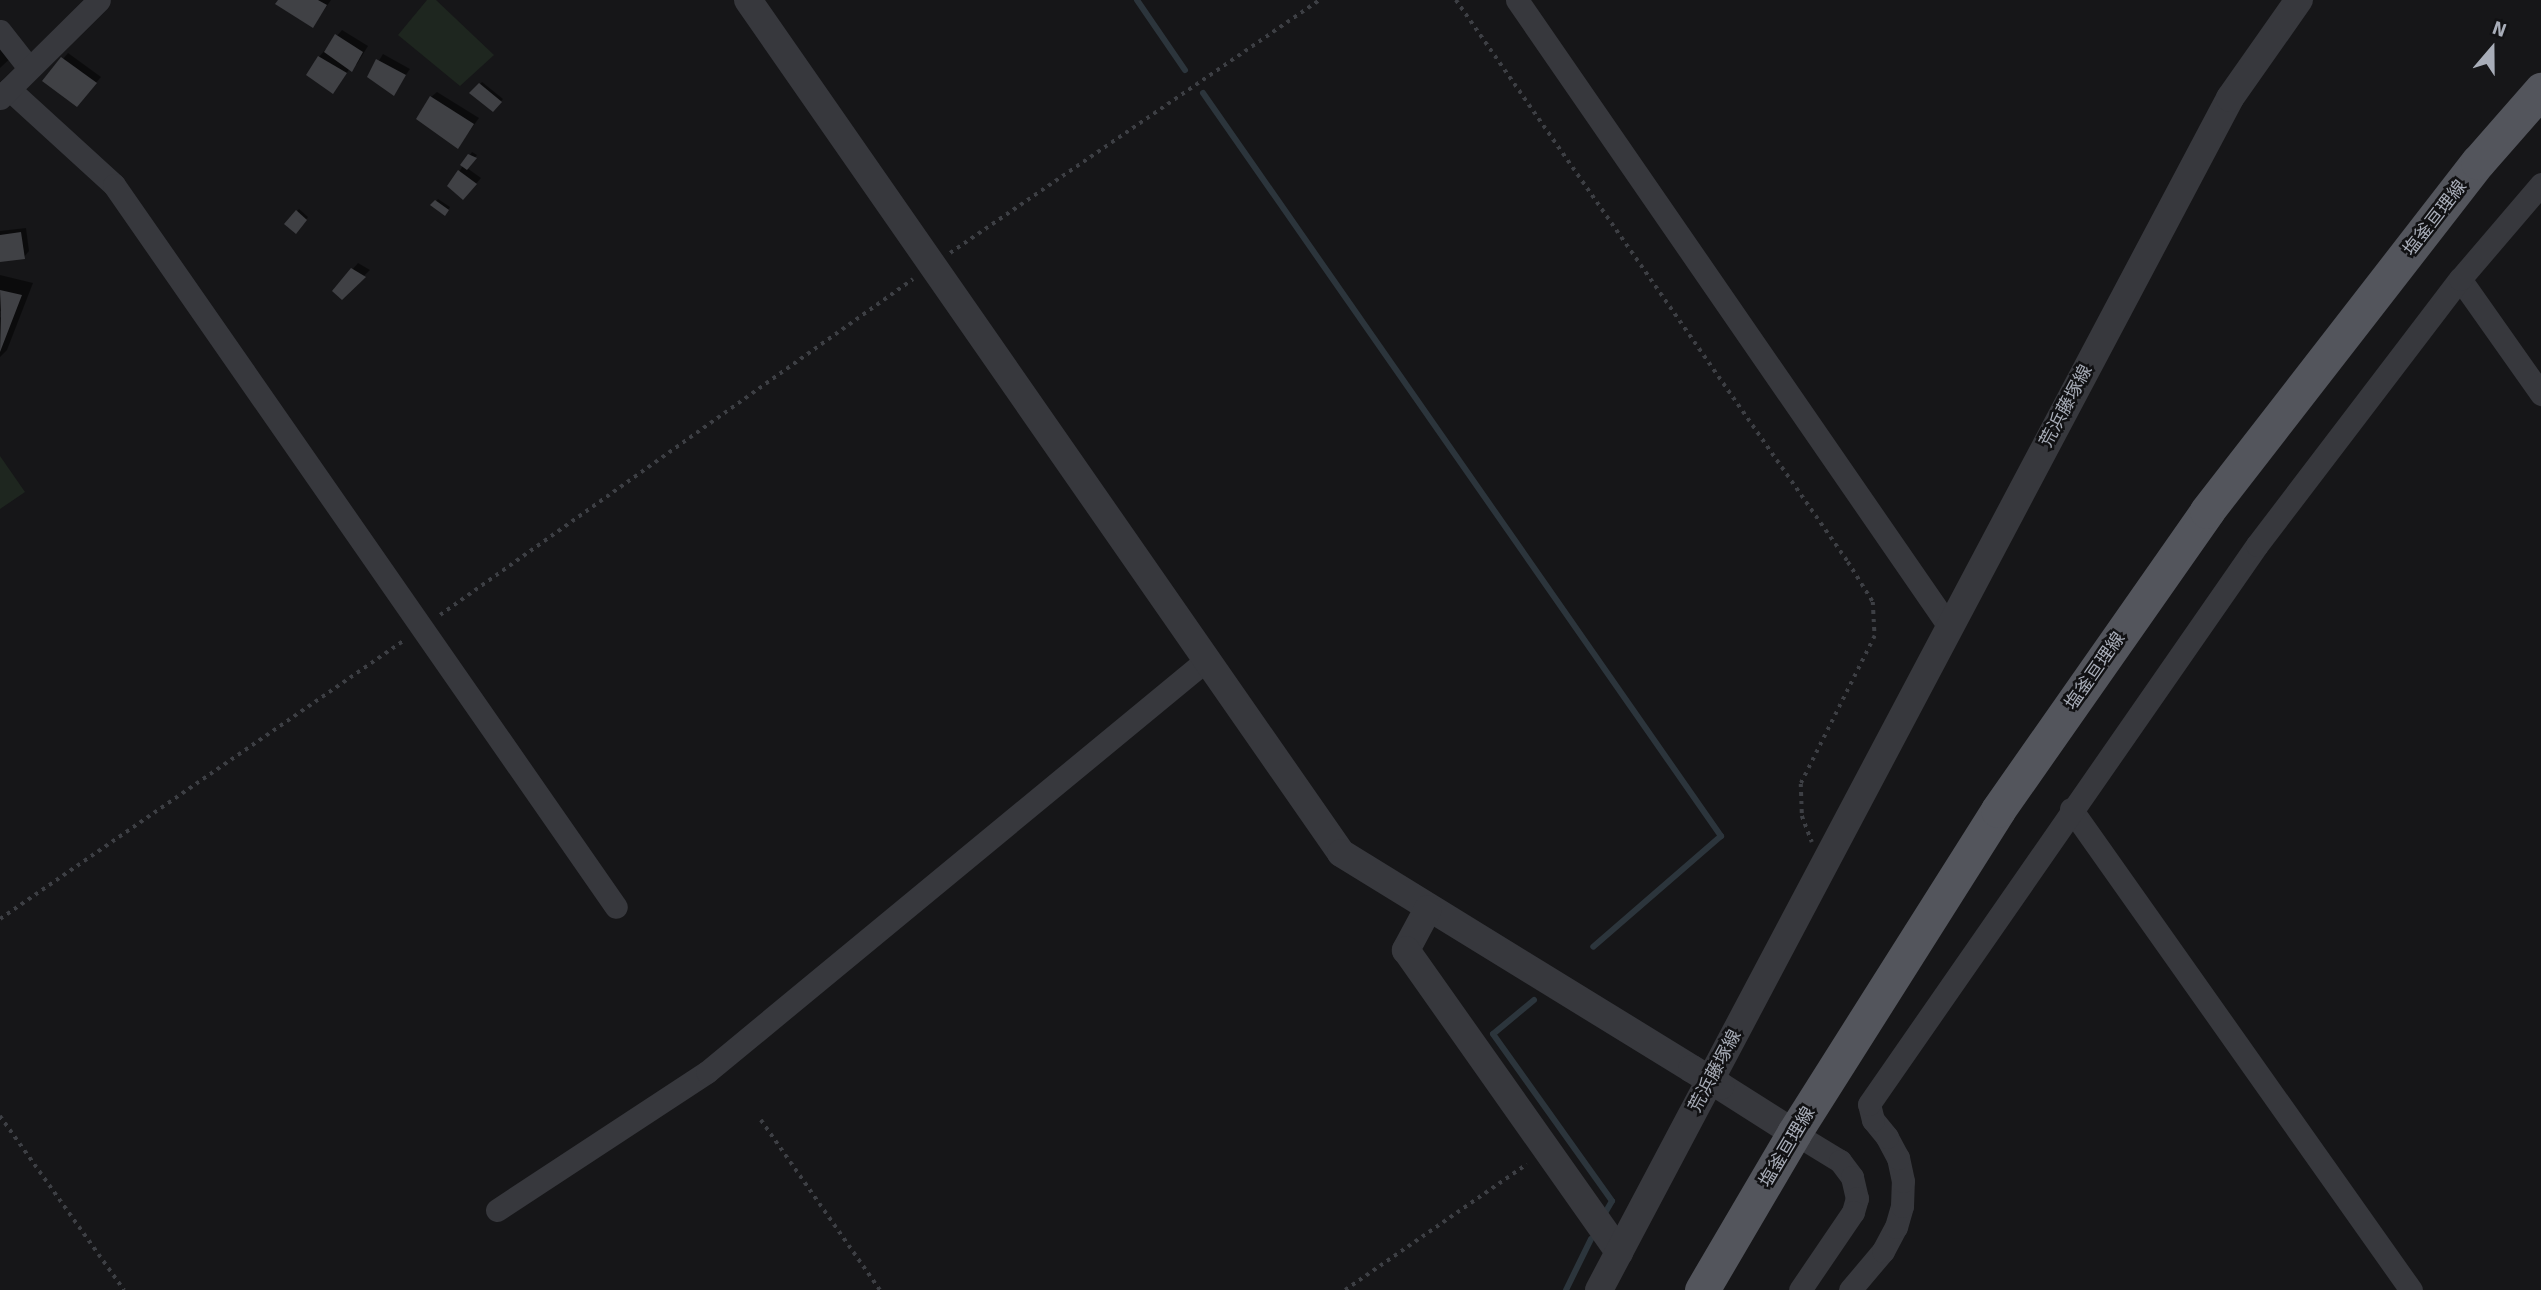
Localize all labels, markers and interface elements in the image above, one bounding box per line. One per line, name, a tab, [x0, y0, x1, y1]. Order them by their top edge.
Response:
north arrow	[2457, 14, 2527, 84]
text: N	[2489, 16, 2509, 43]
street label: 塩釜亘理線	[2399, 176, 2471, 260]
street label: 荒浜藤塚線	[2035, 361, 2097, 451]
street label: 塩釜亘理線	[2060, 628, 2130, 714]
street label: 荒浜藤塚線	[1684, 1026, 1746, 1116]
street label: 塩釜亘理線	[1755, 1103, 1819, 1191]

